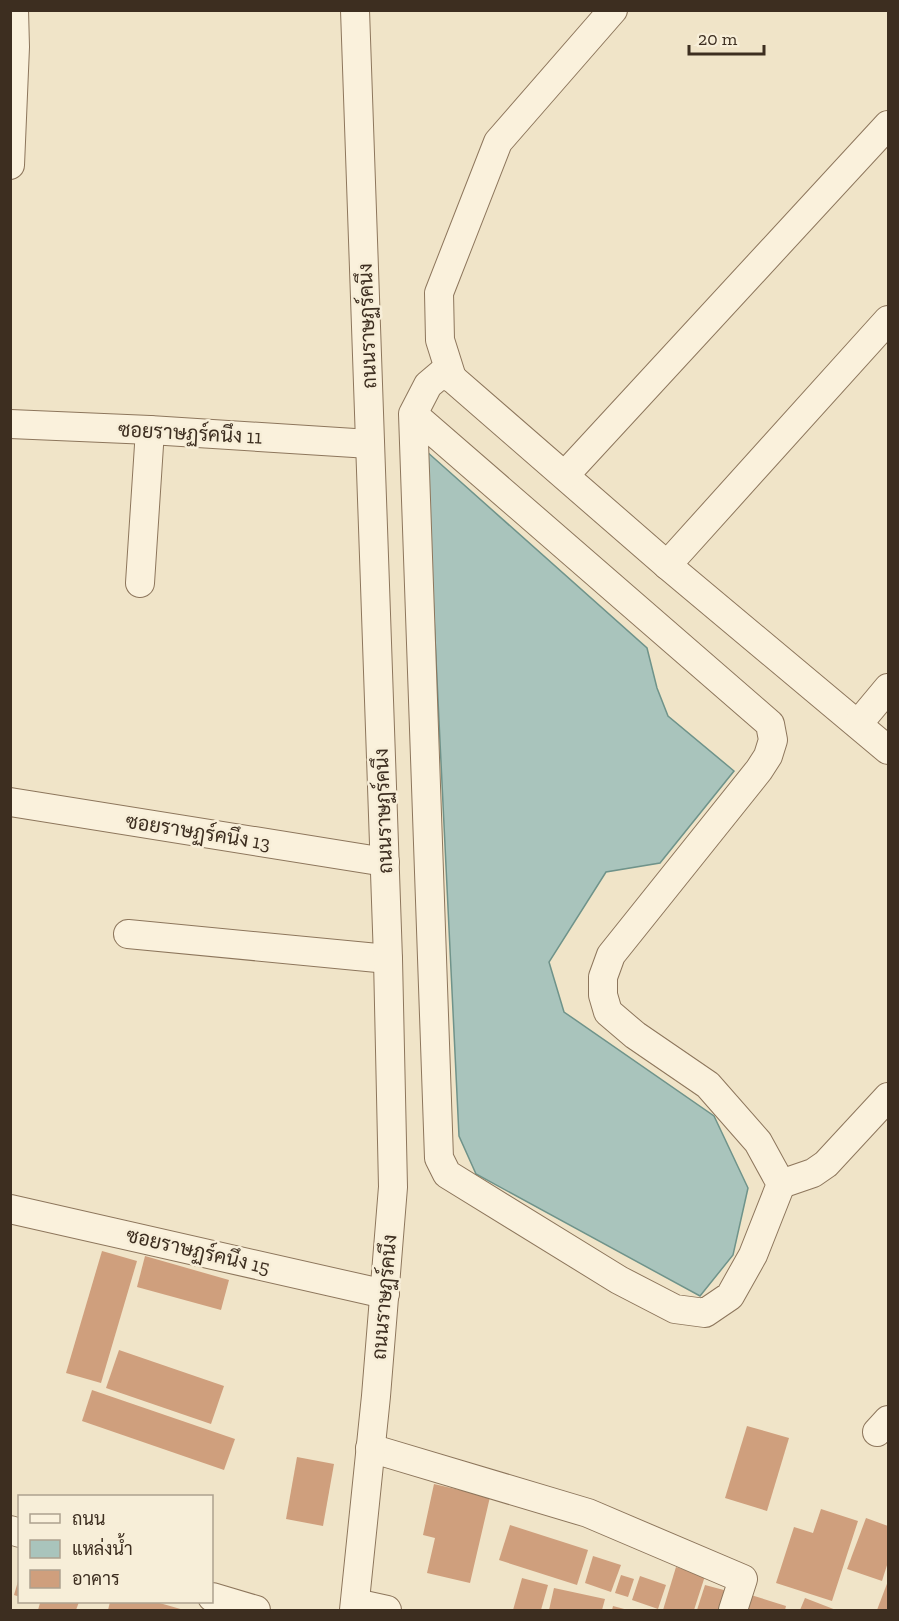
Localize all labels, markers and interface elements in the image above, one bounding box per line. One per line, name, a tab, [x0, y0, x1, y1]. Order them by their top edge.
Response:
scale bar	[689, 18, 764, 56]
text: 20 m	[698, 28, 738, 50]
street label: ถนนราษฏร์คนึง	[351, 263, 382, 389]
street label: ซอยราษฏร์คนึง 11	[117, 415, 263, 450]
street label: ถนนราษฏร์คนึง	[367, 748, 398, 874]
street label: ซอยราษฏร์คนึง 13	[124, 807, 272, 856]
street label: ซอยราษฏร์คนึง 15	[124, 1221, 273, 1280]
street label: ถนนราษฏร์คนึง	[365, 1233, 402, 1361]
legend	[18, 1495, 213, 1603]
text: ถนน	[72, 1508, 105, 1530]
text: แหล่งน้ำ	[72, 1533, 133, 1560]
text: อาคาร	[72, 1568, 120, 1590]

